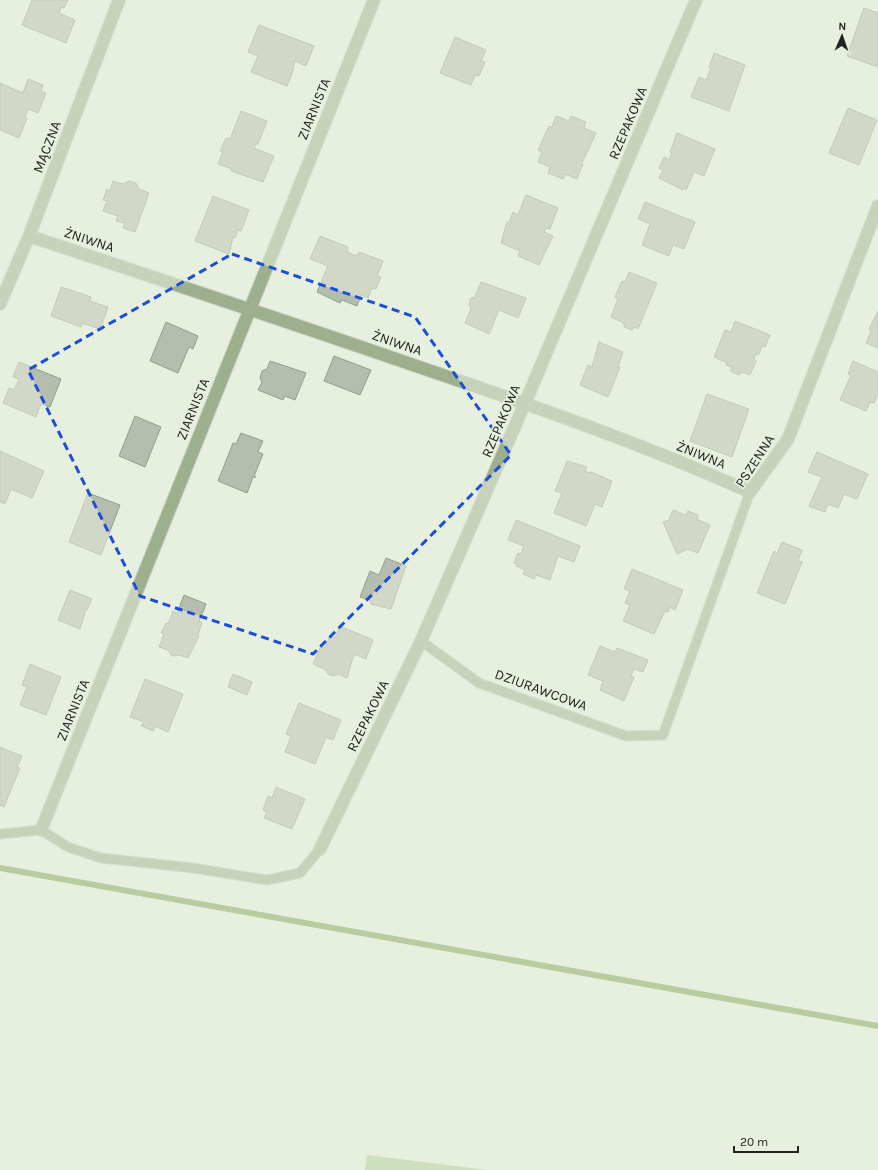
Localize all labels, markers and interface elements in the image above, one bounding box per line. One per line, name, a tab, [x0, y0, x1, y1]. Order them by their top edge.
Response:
north arrow	[822, 16, 862, 56]
text: N	[838, 20, 847, 33]
street label: ZIARNISTA	[294, 76, 334, 142]
street label: RZEPAKOWA	[605, 84, 651, 162]
street label: MĄCZNA	[29, 119, 65, 175]
street label: ŻNIWNA	[62, 224, 116, 256]
street label: ŻNIWNA	[370, 327, 424, 359]
street label: ZIARNISTA	[173, 376, 213, 442]
street label: RZEPAKOWA	[478, 382, 524, 460]
street label: PSZENNA	[732, 431, 778, 491]
street label: ŻNIWNA	[674, 437, 728, 473]
street label: DZIURAWCOWA	[492, 665, 590, 715]
street label: ZIARNISTA	[53, 677, 93, 743]
street label: RZEPAKOWA	[343, 677, 393, 755]
scale bar	[734, 1128, 798, 1154]
text: 20 m	[740, 1135, 768, 1149]

